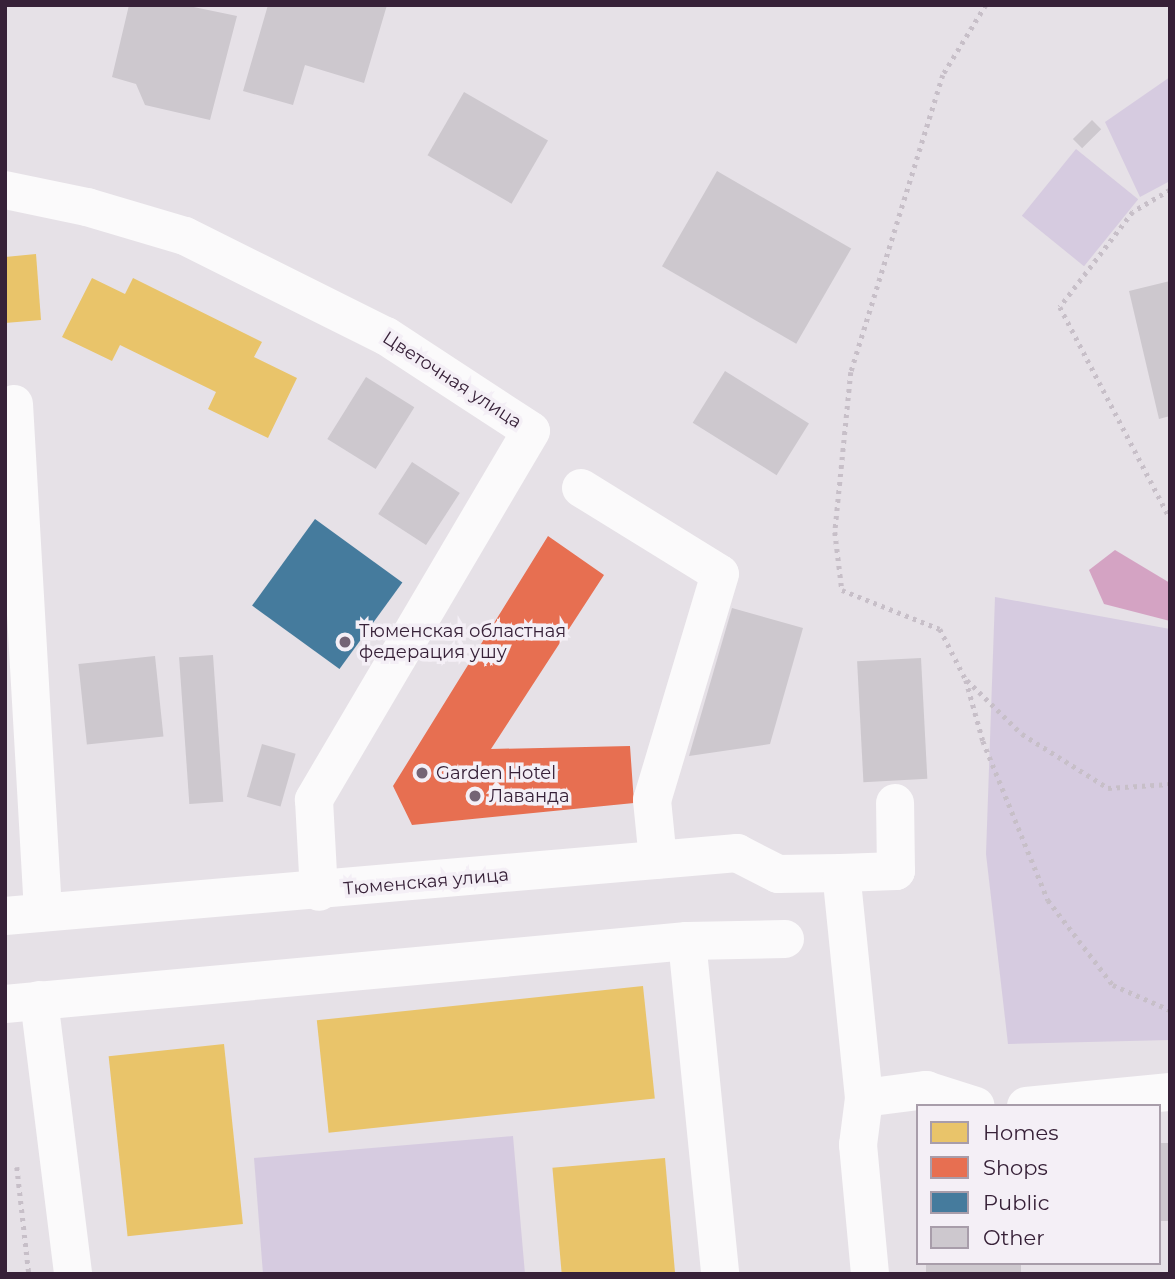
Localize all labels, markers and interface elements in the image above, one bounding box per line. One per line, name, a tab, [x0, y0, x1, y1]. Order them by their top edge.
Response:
street label: Цветочная улица	[378, 327, 526, 433]
place label: Тюменская областная федерация ушу	[359, 621, 566, 664]
marker: Тюменская областная федерация ушу	[337, 634, 353, 650]
place label: Garden Hotel	[436, 762, 556, 784]
marker: Garden Hotel	[414, 765, 430, 781]
place label: Лаванда	[489, 785, 569, 807]
marker: Лаванда	[467, 788, 483, 804]
street label: Тюменская улица	[342, 864, 510, 900]
legend	[916, 1104, 1161, 1265]
text: Homes	[983, 1120, 1058, 1145]
text: Shops	[983, 1155, 1048, 1180]
text: Public	[983, 1190, 1050, 1215]
text: Other	[983, 1225, 1045, 1250]

